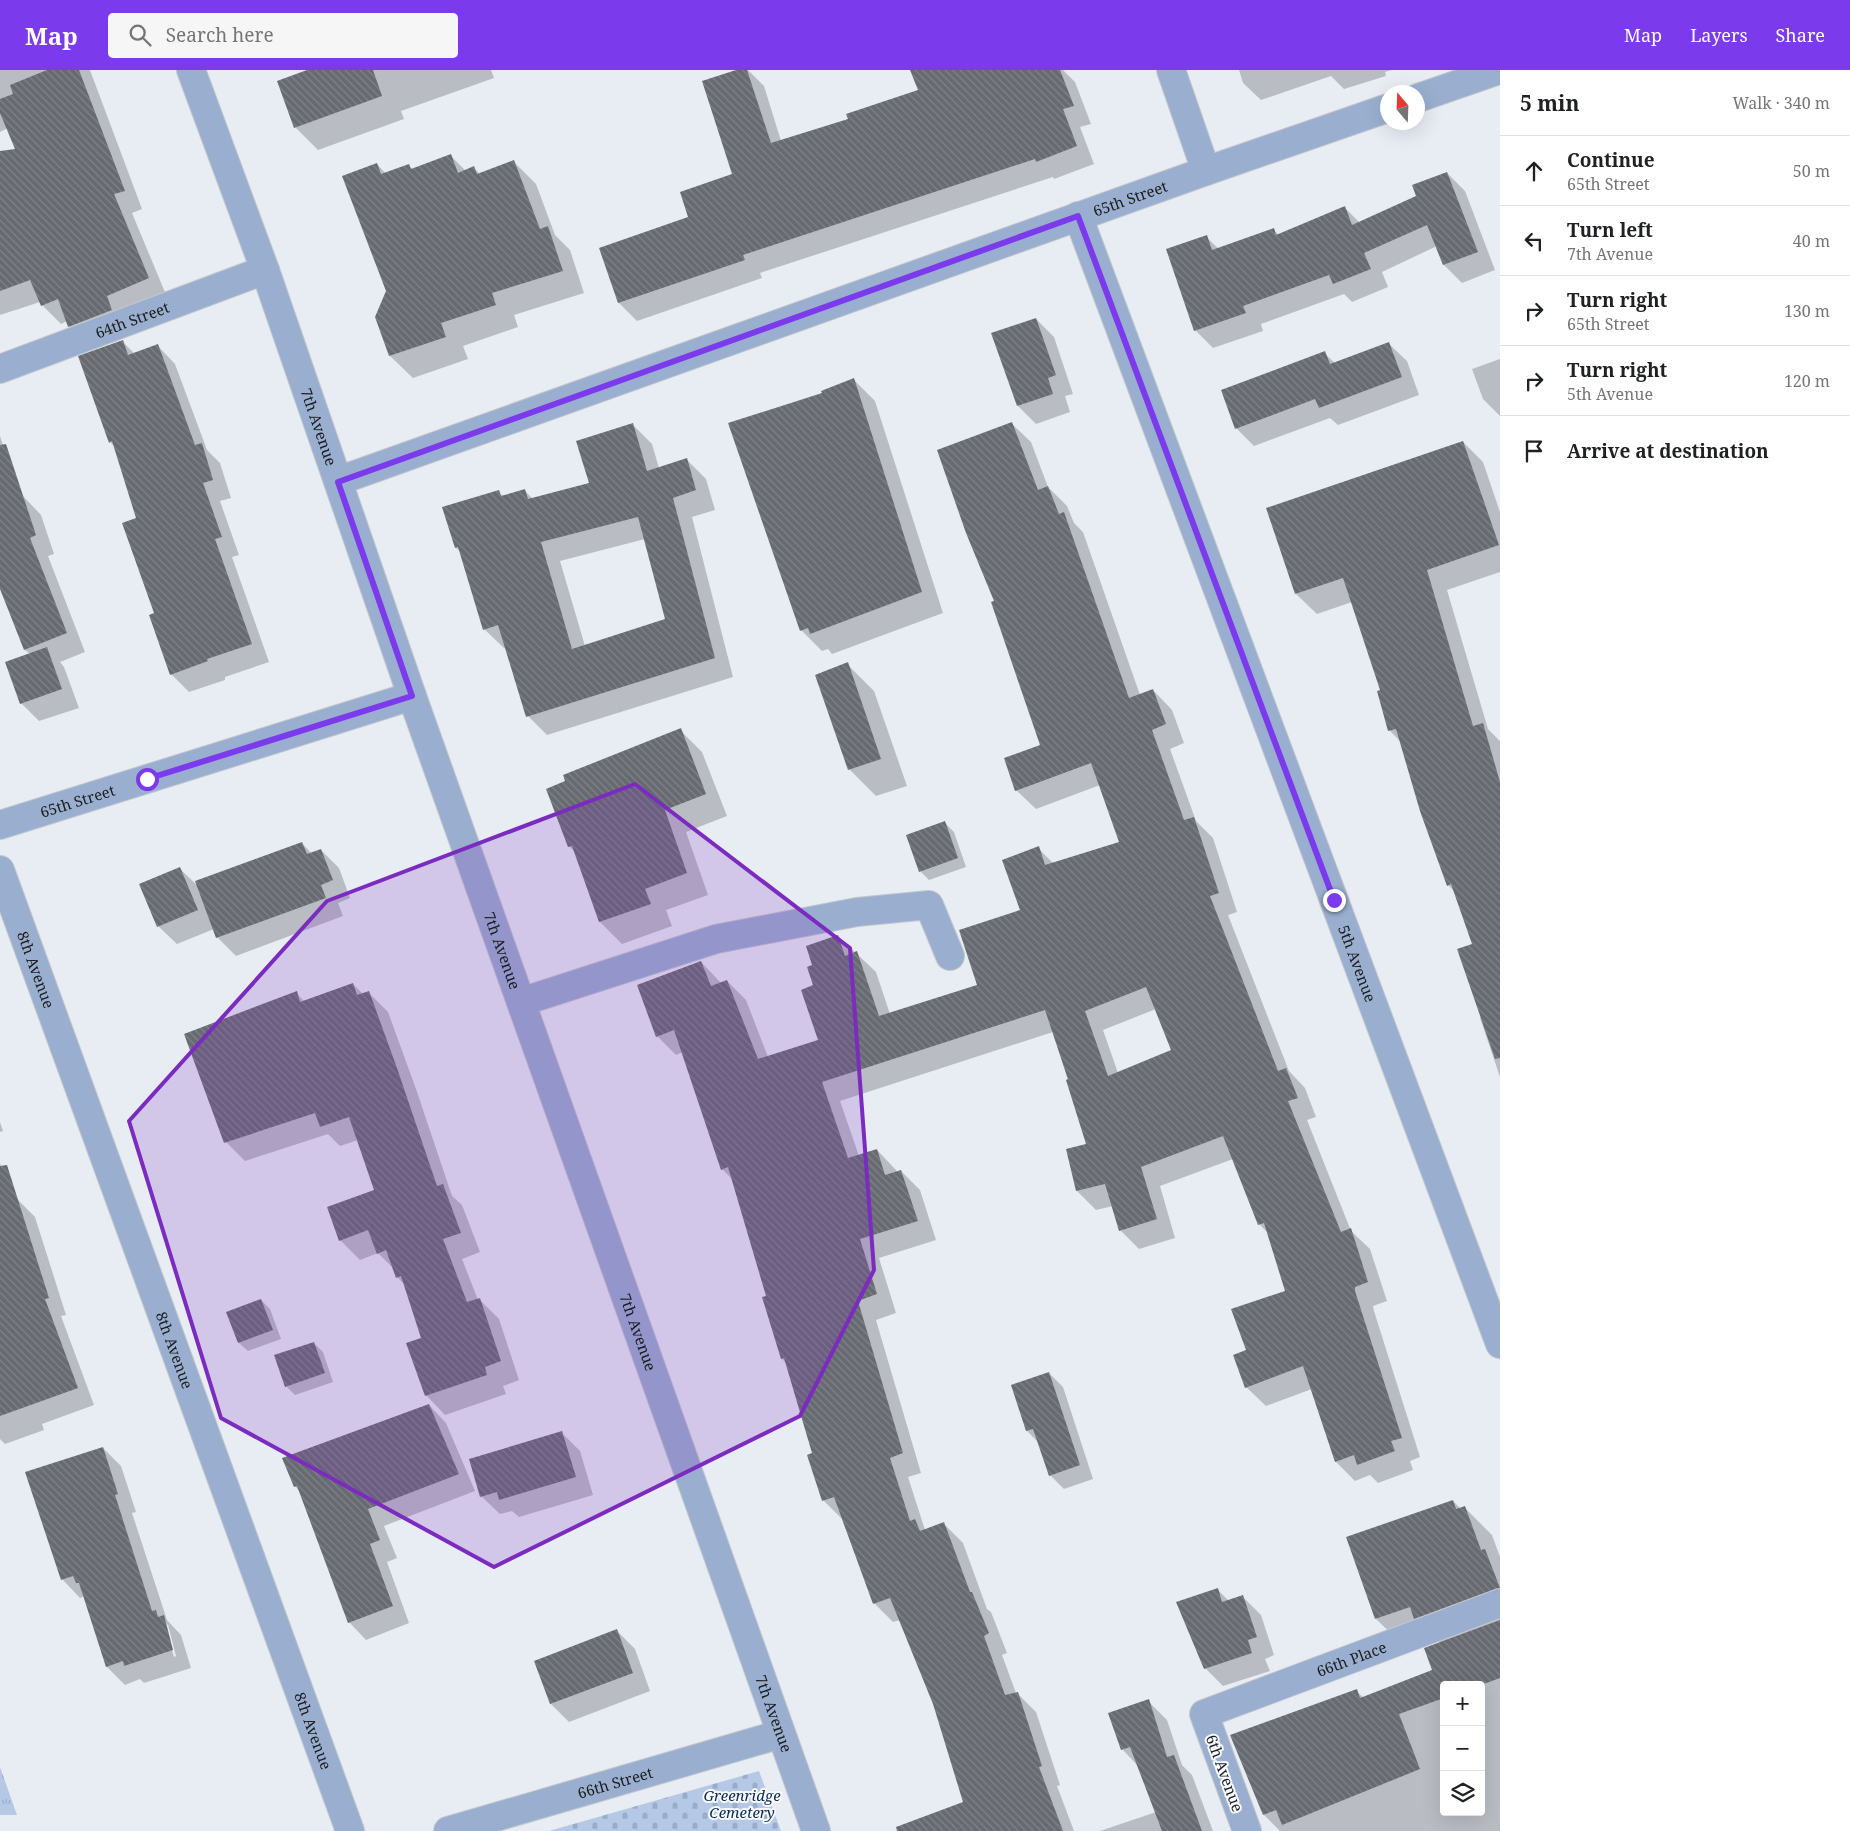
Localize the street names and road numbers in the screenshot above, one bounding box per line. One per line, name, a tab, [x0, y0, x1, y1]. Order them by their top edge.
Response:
street label: 65th Street	[1090, 176, 1170, 221]
street label: 64th Street	[92, 297, 172, 343]
street label: 7th Avenue	[296, 385, 342, 468]
street label: 65th Street	[37, 780, 117, 822]
street label: 7th Avenue	[480, 909, 526, 992]
street label: 5th Avenue	[1334, 922, 1381, 1005]
street label: 8th Avenue	[13, 928, 59, 1011]
street label: 7th Avenue	[615, 1291, 661, 1373]
street label: 8th Avenue	[152, 1309, 198, 1392]
street label: 66th Place	[1314, 1637, 1389, 1681]
street label: 7th Avenue	[751, 1672, 797, 1755]
street label: 8th Avenue	[290, 1689, 337, 1772]
street label: 6th Avenue	[1202, 1732, 1248, 1814]
street label: 66th Street	[575, 1762, 655, 1803]

